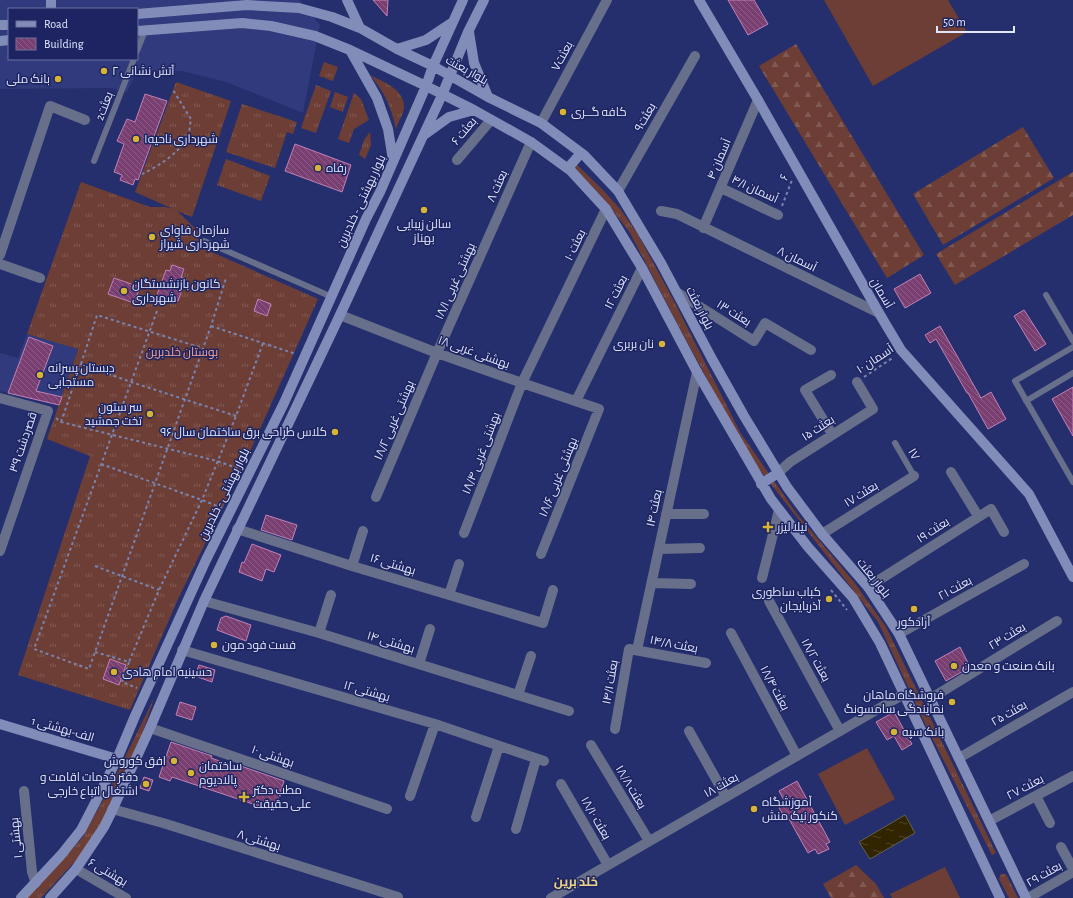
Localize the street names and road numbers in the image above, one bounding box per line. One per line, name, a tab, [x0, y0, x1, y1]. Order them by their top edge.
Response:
street label: بعثت۷	[549, 39, 576, 73]
street label: بلوار بعثت	[443, 54, 490, 87]
street label: 2بعثت	[93, 90, 116, 122]
street label: بعثت۹	[632, 101, 659, 134]
street label: ۶ بعثت	[449, 115, 480, 148]
street label: ۴ آسمان	[704, 136, 734, 181]
street label: بلوار بهشتی - خلدبرین	[334, 153, 389, 250]
street label: ۸ بعثت	[485, 168, 510, 204]
street label: ۴/۱ آسمان	[729, 172, 781, 206]
street label: ۶	[777, 172, 791, 182]
street label: ۱۰ بعثت	[562, 228, 588, 263]
street label: بهشتی غربی ۱۸/۱	[433, 241, 478, 321]
street label: ۸ آسمان	[775, 243, 820, 275]
street label: ۱۲ بعثت	[602, 273, 630, 311]
street label: آسمان	[868, 275, 897, 311]
street label: بلوار بعثت	[683, 285, 716, 332]
street label: ۱۳ بعثت	[714, 298, 753, 329]
street label: بهشتی غربی ۱۸	[436, 333, 511, 371]
street label: ۱۰ آسمان	[854, 341, 897, 376]
street label: بهشتی غربی ۱۸/۲	[372, 379, 417, 462]
street label: قصردشت ۳۹	[7, 410, 40, 474]
street label: بهشتی غربی ۱۸/۴	[460, 410, 503, 496]
street label: بعثت ۱۵	[799, 413, 837, 444]
street label: بهشتی غربی ۱۸/۶	[537, 436, 580, 519]
street label: بلوار بهشتی - خلدبرین	[197, 446, 252, 542]
street label: ۱۷	[906, 446, 922, 462]
street label: بعثت ۱۷	[842, 479, 881, 510]
street label: بعثت ۱۴	[644, 488, 665, 528]
street label: بعثت ۱۹	[915, 515, 952, 546]
street label: ۱۶ بهشتی	[368, 551, 417, 578]
street label: بلوار بعثت	[854, 556, 893, 601]
street label: ۲۱ بعثت	[936, 574, 974, 603]
street label: ۲۳ بعثت	[987, 620, 1028, 652]
street label: ۱۴ بهشتی	[365, 629, 416, 656]
street label: ۱۴/۸ بعثت	[649, 633, 699, 656]
street label: ۱۸/۲ بعثت	[798, 636, 833, 684]
street label: ۱۴/۱ بعثت	[600, 659, 621, 705]
street label: ۱۸/۴ بعثت	[757, 664, 792, 713]
street label: ۱۲ بهشتی	[342, 679, 392, 704]
street label: ۲۵ بعثت	[989, 698, 1029, 729]
street label: 1 الف-بهشتی	[30, 714, 96, 745]
street label: ۱۰ بهشتی	[250, 743, 296, 770]
street label: ۱۸/۸ بعثت	[613, 763, 649, 811]
street label: بعثت ۱۸	[702, 770, 741, 800]
street label: ۲۷ بعثت	[1005, 772, 1046, 803]
street label: ۱۸/۱۰ بعثت	[578, 794, 613, 842]
street label: ۱ بهشتی	[8, 817, 25, 859]
street label: ۸ بهشتی	[235, 828, 282, 853]
street label: ۶ بهشتی	[86, 856, 130, 889]
street label: ۲۹ بعثت	[1024, 859, 1064, 890]

